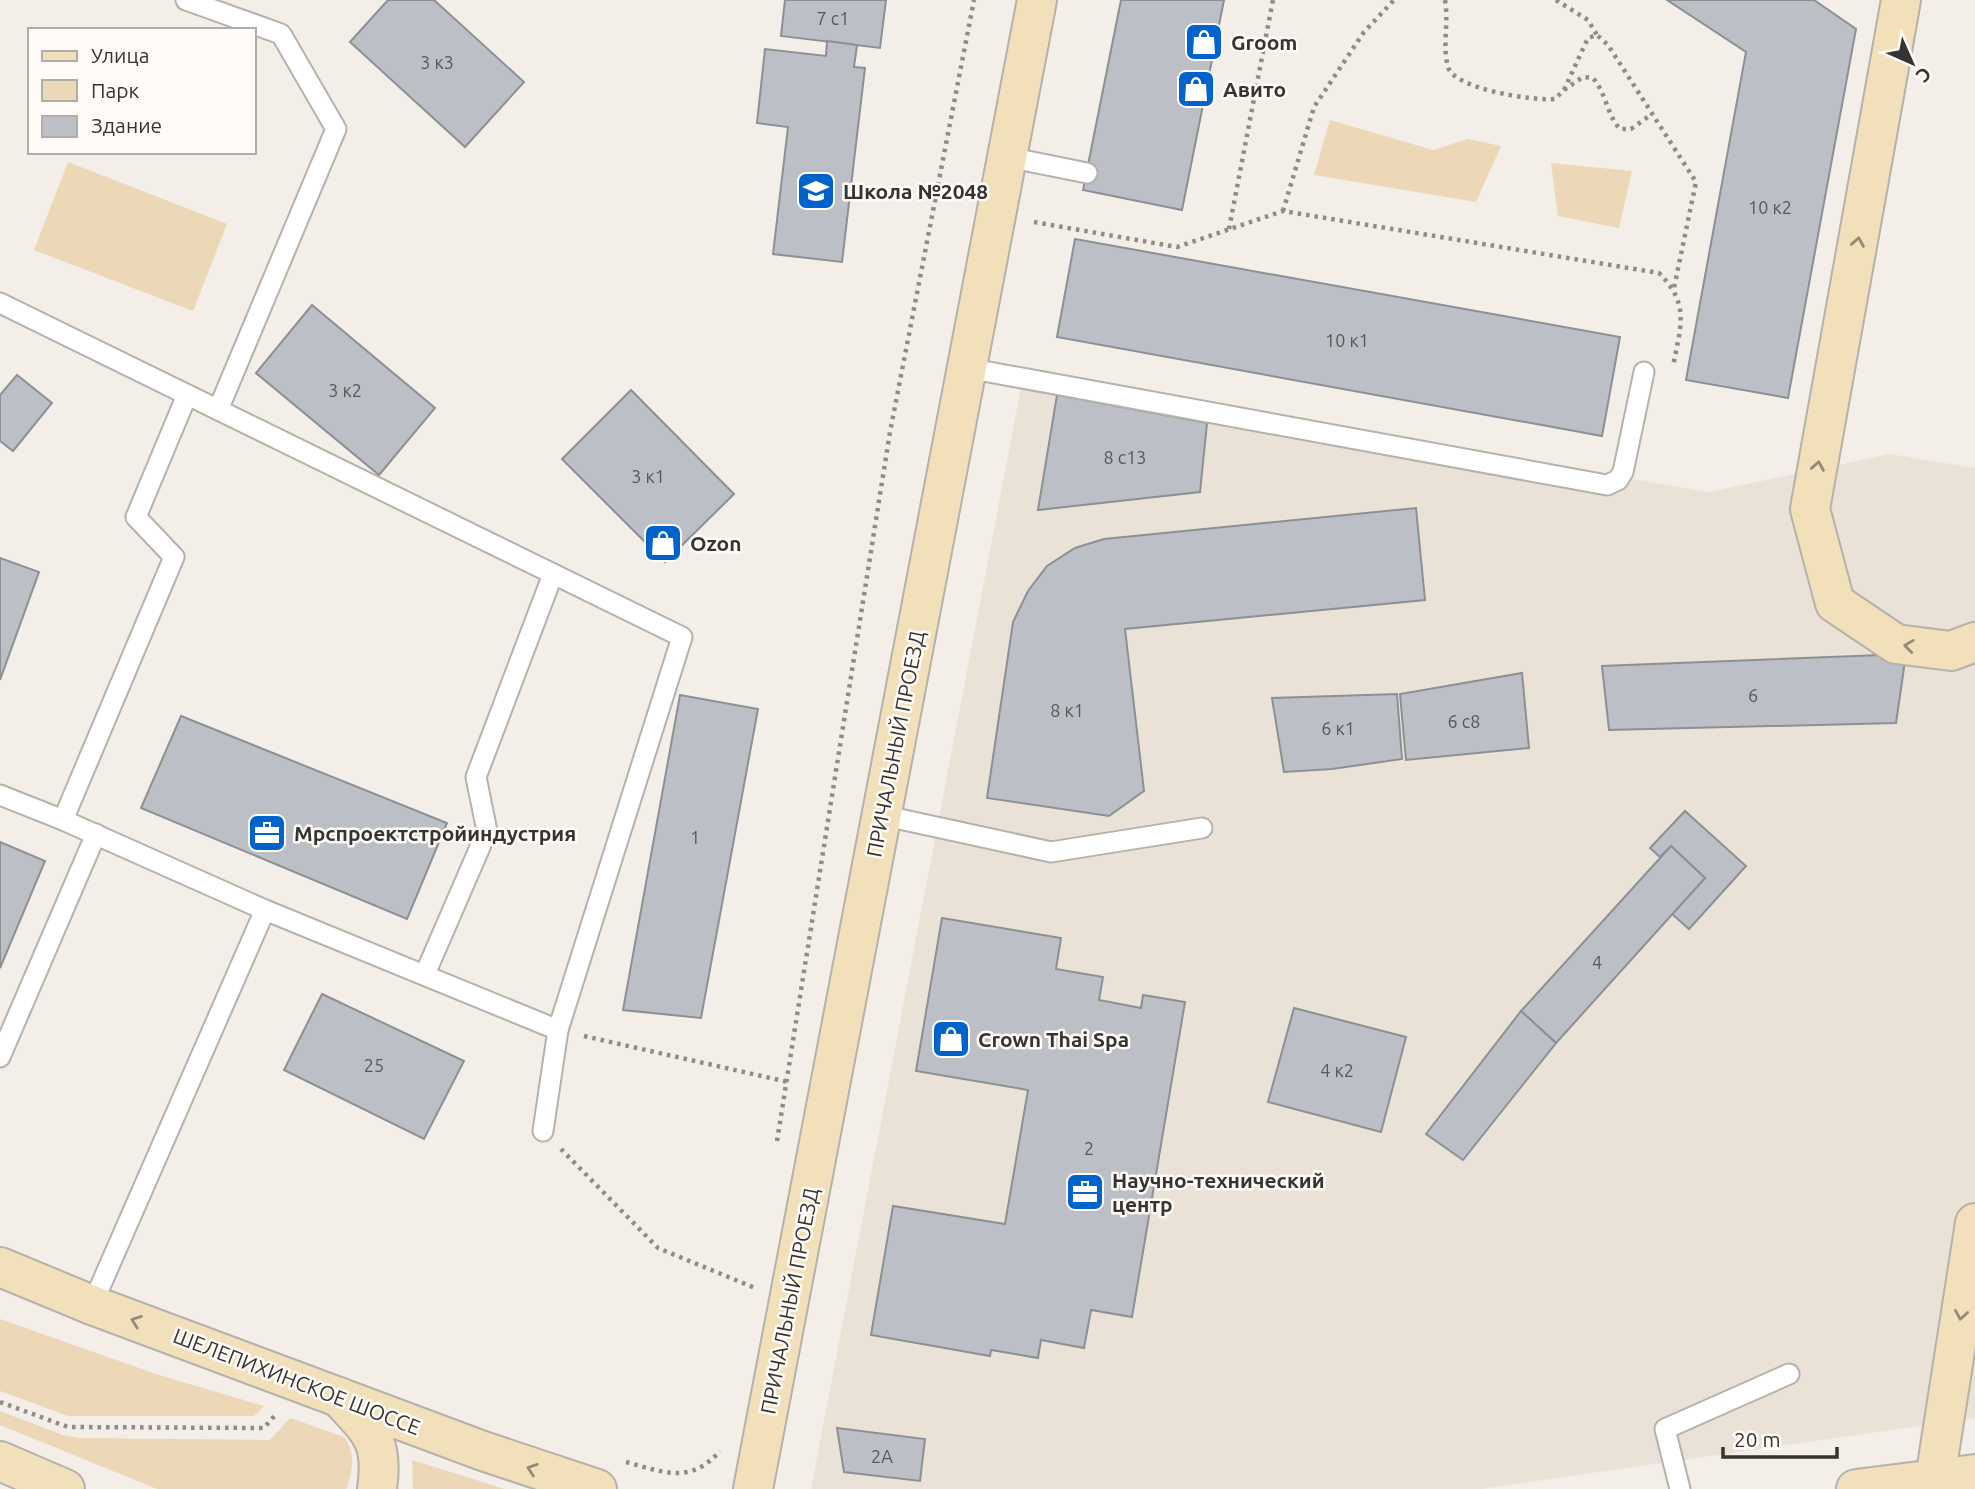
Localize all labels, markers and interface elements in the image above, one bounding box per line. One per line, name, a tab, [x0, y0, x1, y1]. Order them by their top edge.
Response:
house number: 7 с1	[817, 8, 849, 28]
shop icon: Groom	[1183, 21, 1225, 63]
legend	[28, 28, 256, 154]
north arrow	[1877, 28, 1947, 98]
place label: Groom	[1231, 30, 1297, 54]
text: Улица	[91, 43, 149, 67]
house number: 3 к3	[420, 52, 454, 72]
text: С	[1912, 63, 1936, 87]
shop icon: Авито	[1175, 68, 1217, 110]
place label: Авито	[1223, 77, 1286, 101]
text: Парк	[91, 78, 140, 102]
text: Здание	[91, 113, 162, 137]
school or university icon: Школа №2048	[795, 170, 837, 212]
place label: Школа №2048	[843, 179, 988, 203]
house number: 10 к2	[1748, 197, 1792, 217]
one-way arrow	[1850, 236, 1865, 248]
house number: 10 к1	[1325, 330, 1369, 350]
house number: 3 к2	[328, 380, 362, 400]
house number: 8 с13	[1104, 447, 1146, 467]
one-way arrow	[1810, 460, 1825, 472]
house number: 3 к1	[631, 466, 665, 486]
shop icon: Ozon	[642, 522, 684, 564]
place label: Ozon	[690, 531, 741, 555]
street label: ПРИЧАЛЬНЫЙ ПРОЕЗД	[861, 629, 929, 859]
one-way arrow	[1903, 638, 1915, 653]
house number: 6	[1748, 685, 1758, 705]
house number: 8 к1	[1050, 700, 1084, 720]
house number: 6 с8	[1448, 711, 1480, 731]
house number: 6 к1	[1321, 718, 1355, 738]
office icon: Мрспроектстройиндустрия	[246, 812, 288, 854]
place label: Мрспроектстройиндустрия	[294, 821, 576, 845]
house number: 1	[690, 827, 700, 847]
house number: 4	[1592, 952, 1602, 972]
shop icon: Crown Thai Spa	[930, 1018, 972, 1060]
place label: Crown Thai Spa	[978, 1027, 1129, 1051]
house number: 25	[364, 1055, 384, 1075]
house number: 4 к2	[1320, 1060, 1354, 1080]
house number: 2	[1084, 1138, 1094, 1158]
place label: Научно-технический центр	[1112, 1168, 1325, 1216]
office icon: Научно-технический центр	[1064, 1171, 1106, 1213]
street label: ПРИЧАЛЬНЫЙ ПРОЕЗД	[755, 1186, 823, 1416]
one-way arrow	[1954, 1309, 1969, 1321]
one-way arrow	[130, 1315, 142, 1329]
street label: ШЕЛЕПИХИНСКОЕ ШОССЕ	[170, 1323, 424, 1439]
scale bar	[1723, 1416, 1837, 1460]
text: 20 m	[1734, 1427, 1781, 1451]
house number: 2А	[871, 1446, 893, 1466]
one-way arrow	[526, 1463, 539, 1477]

